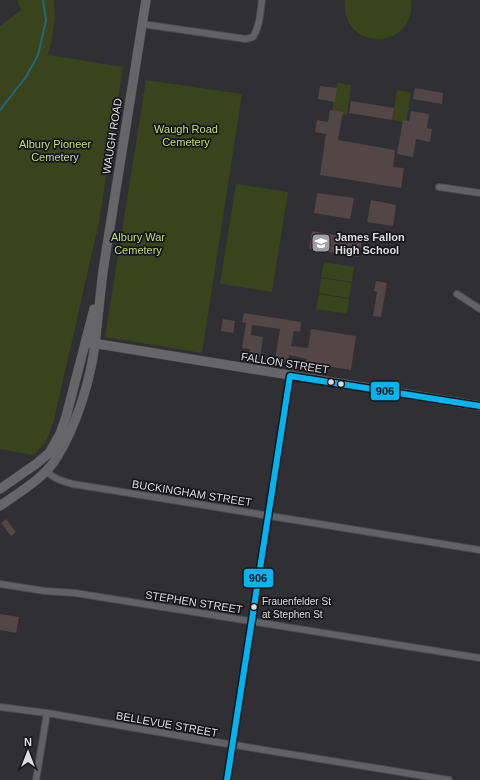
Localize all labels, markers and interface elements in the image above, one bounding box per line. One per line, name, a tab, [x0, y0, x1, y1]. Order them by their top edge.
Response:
street label: WAUGH ROAD	[100, 97, 124, 175]
park label: Waugh Road Cemetery	[154, 123, 218, 148]
park label: Albury Pioneer Cemetery	[19, 138, 91, 163]
park label: Albury War Cemetery	[111, 231, 165, 256]
place label: James Fallon High School	[335, 231, 405, 256]
school or university icon: James Fallon High School	[310, 232, 332, 254]
street label: FALLON STREET	[240, 350, 330, 376]
unlabelled marker	[326, 377, 336, 387]
unlabelled marker	[336, 379, 346, 389]
line badge: 906	[370, 381, 400, 401]
text: 906	[376, 385, 394, 397]
street label: BUCKINGHAM STREET	[131, 478, 253, 508]
line badge: 906	[243, 568, 274, 588]
text: 906	[249, 572, 267, 584]
street label: STEPHEN STREET	[144, 588, 244, 616]
place label: Frauenfelder St at Stephen St	[262, 596, 331, 620]
marker: Frauenfelder St at Stephen St	[249, 602, 259, 612]
street label: BELLEVUE STREET	[115, 709, 219, 739]
north arrow	[8, 732, 48, 772]
text: N	[24, 736, 32, 748]

